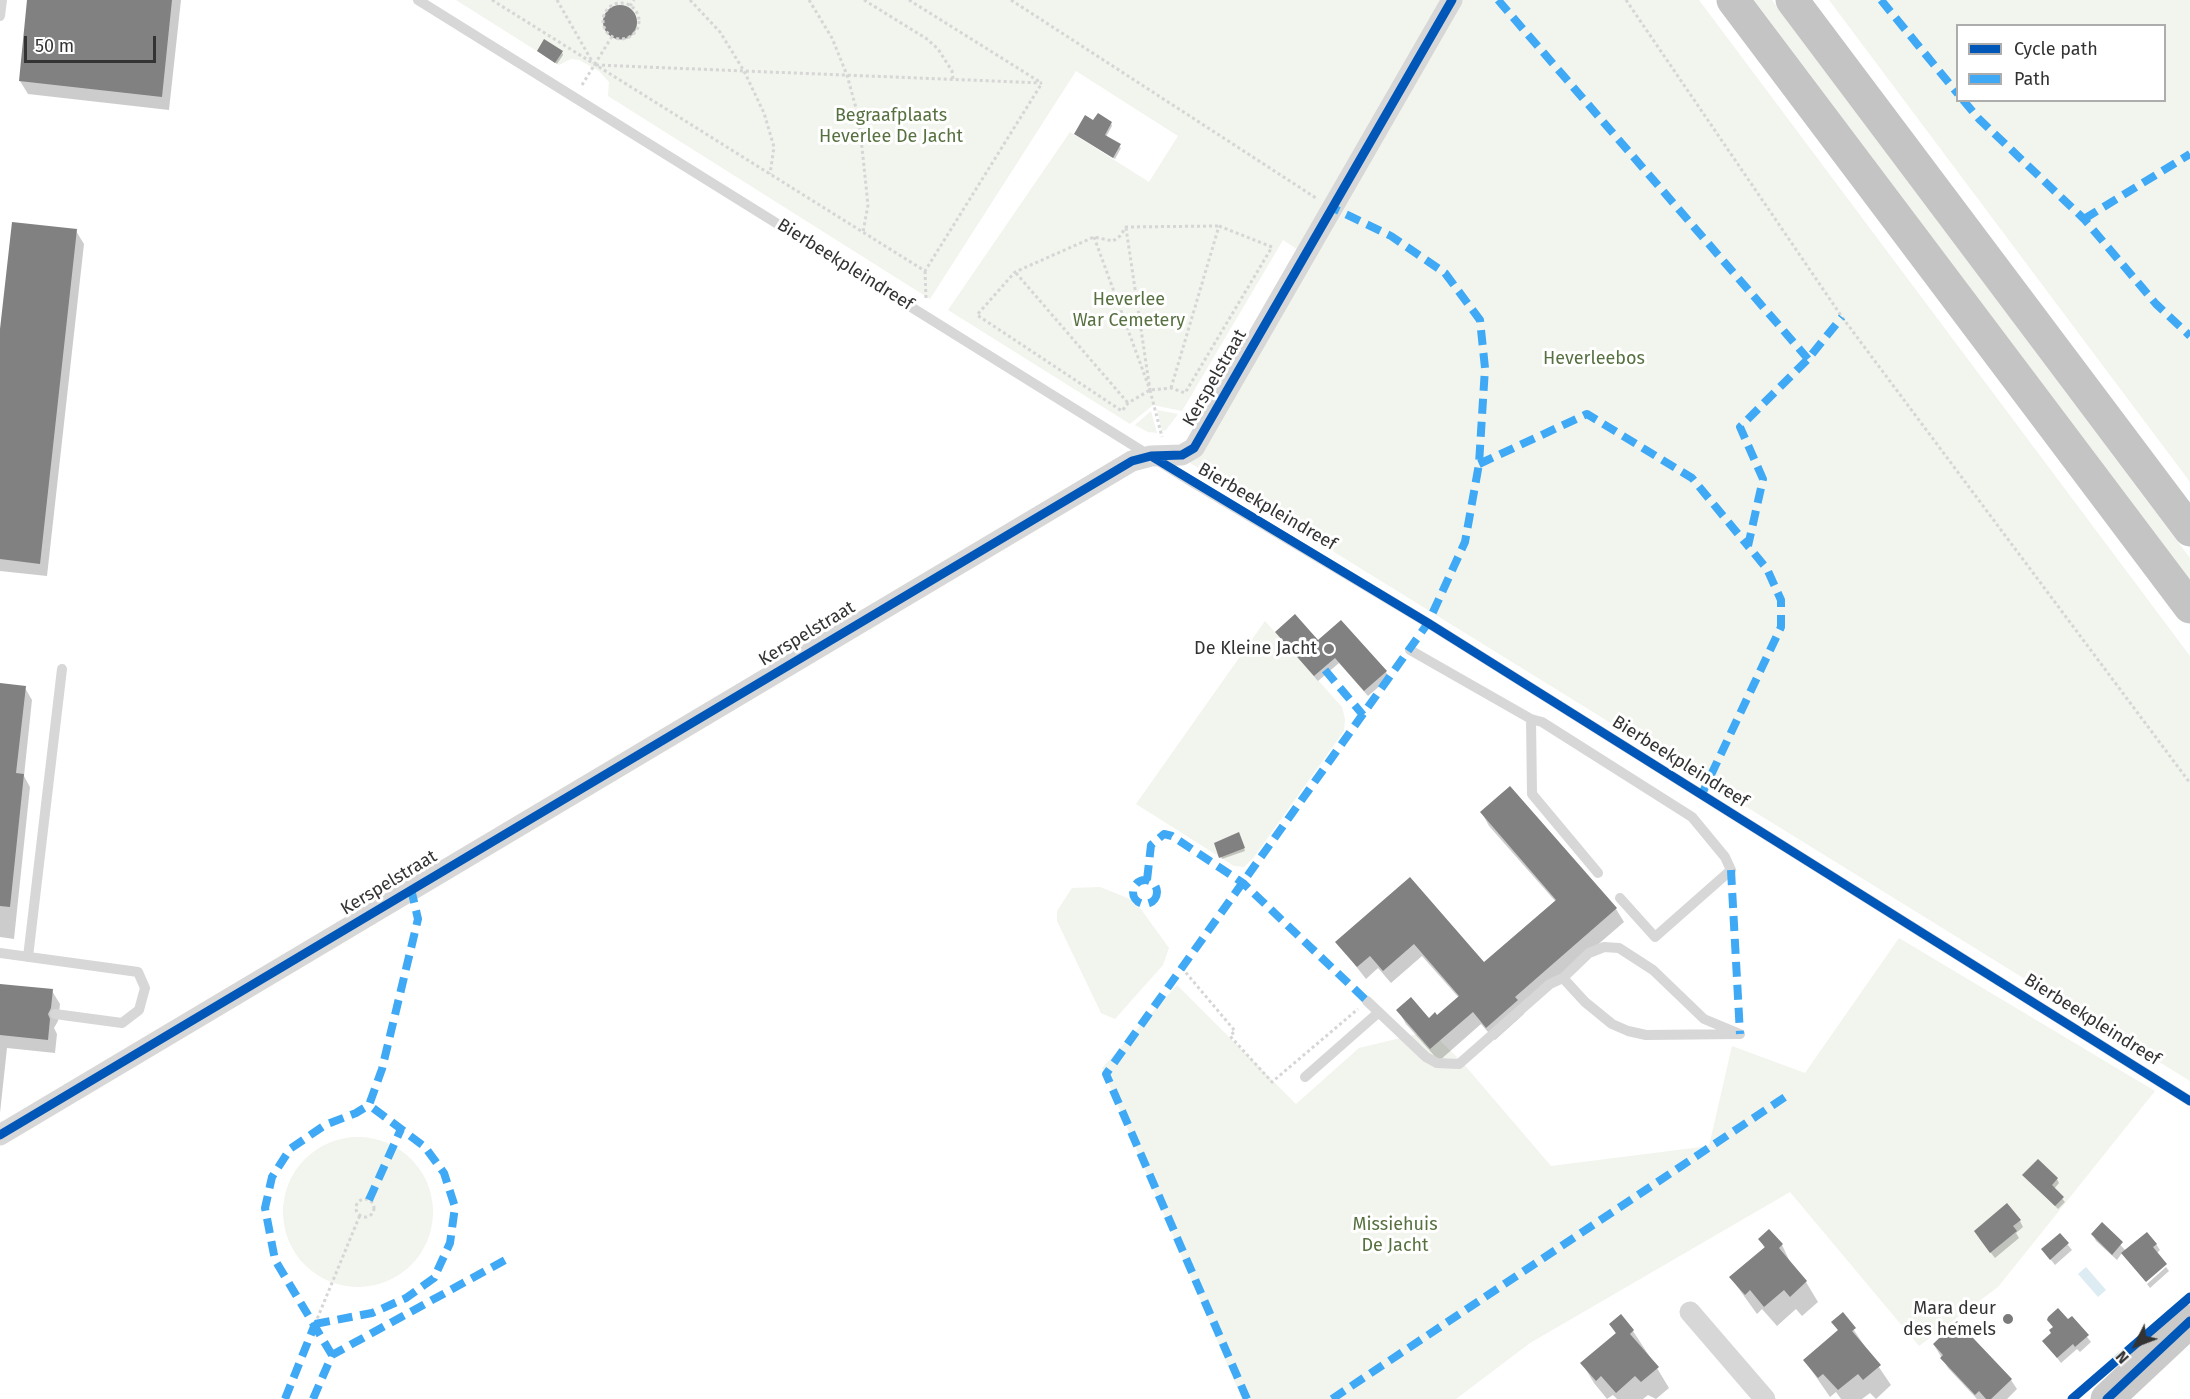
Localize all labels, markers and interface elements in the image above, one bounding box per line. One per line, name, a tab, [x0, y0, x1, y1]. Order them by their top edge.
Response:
scale bar	[27, 24, 159, 62]
legend	[1956, 24, 2166, 102]
text: 50 m	[35, 35, 74, 57]
text: Cycle path	[2014, 38, 2098, 60]
text: Path	[2014, 68, 2050, 90]
park label: Begraafplaats Heverlee De Jacht	[819, 105, 963, 148]
street label: Bierbeekpleindreef	[773, 214, 917, 316]
park label: Heverlee War Cemetery	[1073, 289, 1185, 332]
street label: Kerspelstraat	[1179, 326, 1251, 430]
park label: Heverleebos	[1543, 348, 1645, 370]
street label: Bierbeekpleindreef	[1194, 459, 1340, 555]
street label: Kerspelstraat	[755, 597, 859, 671]
place label: De Kleine Jacht	[1194, 638, 1317, 660]
marker: De Kleine Jacht	[1322, 642, 1336, 656]
street label: Bierbeekpleindreef	[1608, 711, 1752, 813]
street label: Kerspelstraat	[337, 846, 441, 920]
street label: Bierbeekpleindreef	[2020, 969, 2164, 1071]
park label: Missiehuis De Jacht	[1352, 1214, 1438, 1256]
place label: Mara deur des hemels	[1903, 1298, 1996, 1340]
marker: Mara deur des hemels	[2001, 1312, 2015, 1326]
north arrow	[2106, 1315, 2166, 1375]
text: N	[2112, 1347, 2133, 1368]

